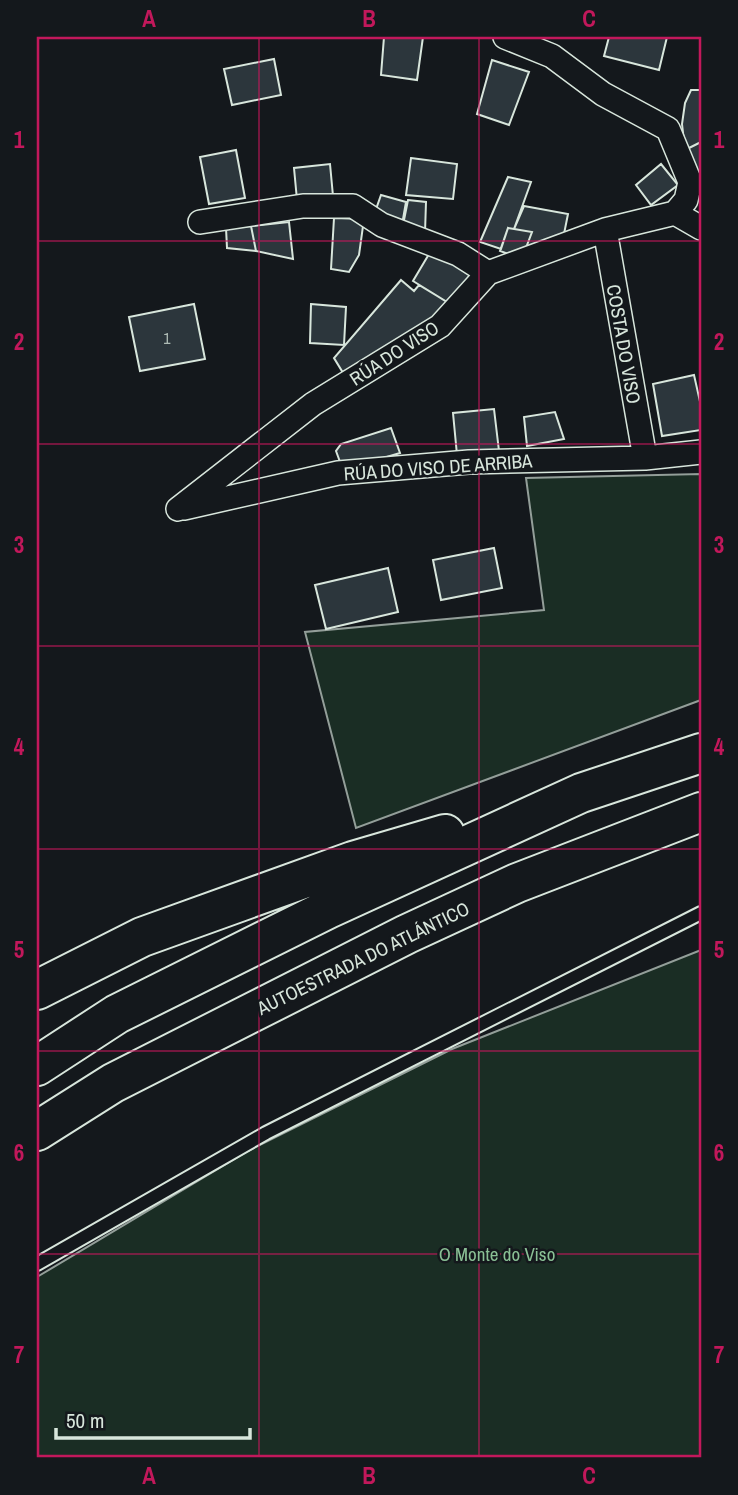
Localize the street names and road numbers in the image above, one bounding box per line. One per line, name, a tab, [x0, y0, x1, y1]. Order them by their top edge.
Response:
street label: COSTA DO VISO	[601, 282, 647, 406]
street label: RÚA DO VISO	[344, 315, 444, 391]
street label: RÚA DO VISO DE ARRIBA	[343, 447, 534, 487]
street label: AUTOESTRADA DO ATLÁNTICO	[252, 895, 474, 1021]

